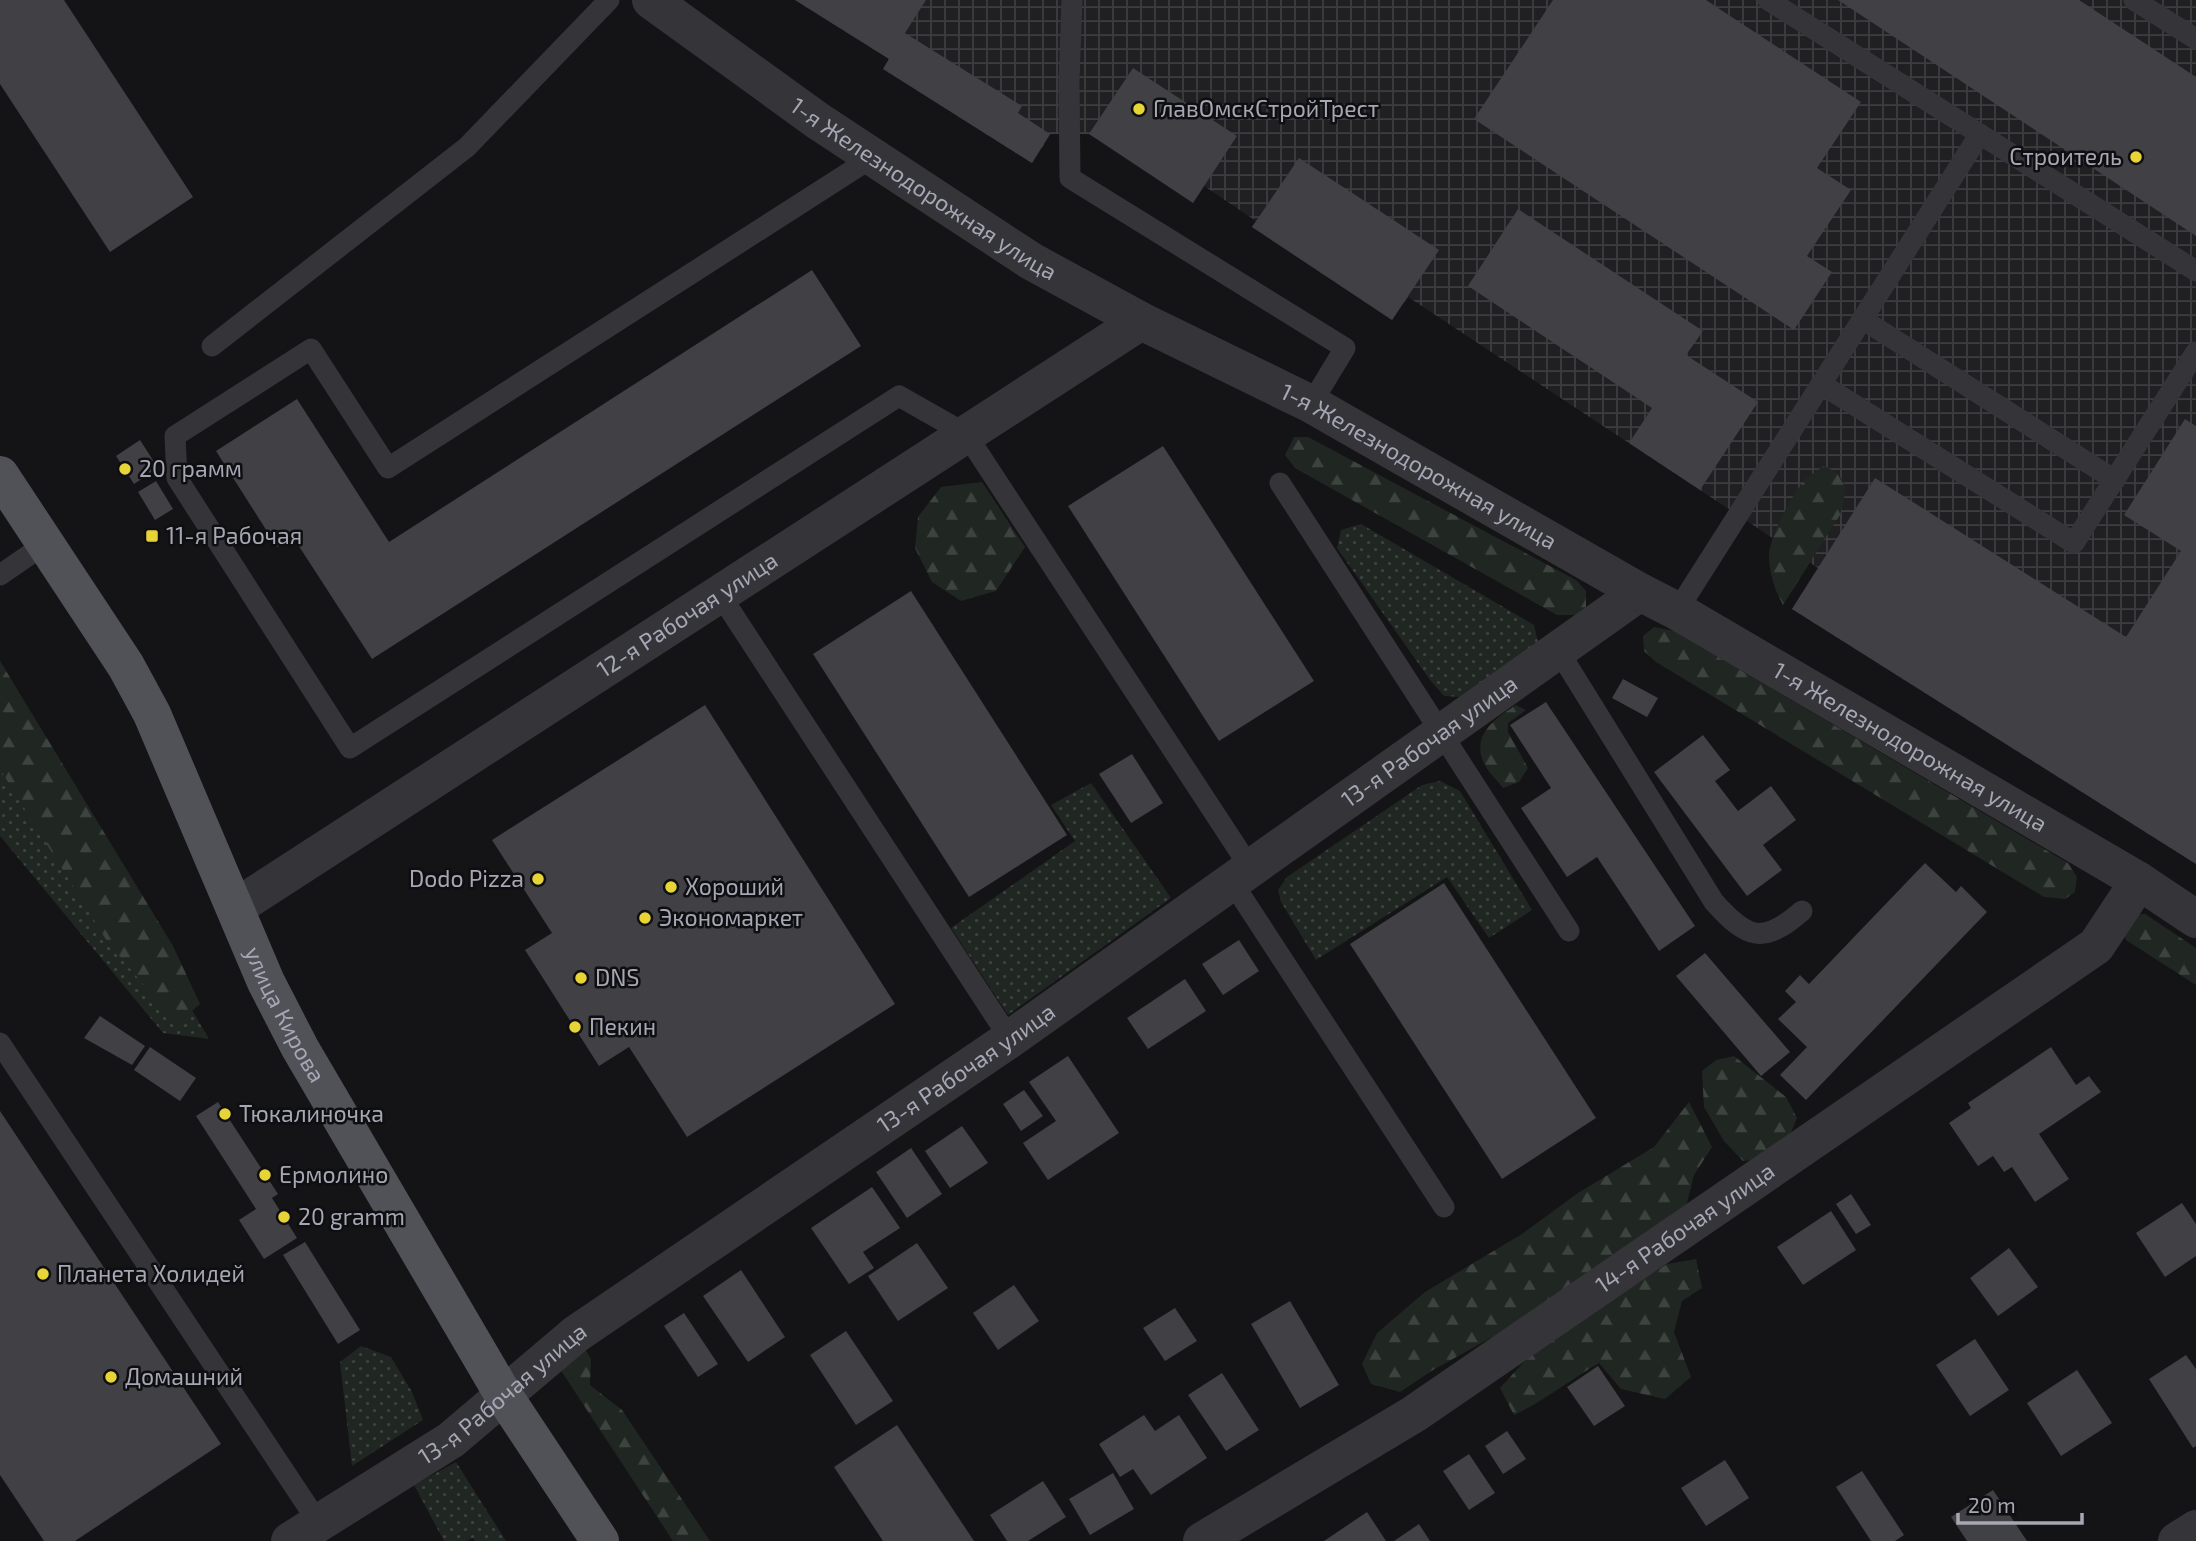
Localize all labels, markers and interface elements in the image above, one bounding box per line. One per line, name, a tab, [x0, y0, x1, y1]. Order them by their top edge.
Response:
street label: 1-я Железнодорожная улица	[786, 91, 1062, 285]
place label: ГлавОмскСтройТрест	[1153, 94, 1379, 122]
marker: ГлавОмскСтройТрест	[1131, 101, 1147, 117]
place label: Строитель	[2009, 142, 2122, 170]
marker: Строитель	[2128, 149, 2144, 165]
street label: 1-я Железнодорожная улица	[1277, 377, 1562, 555]
place label: 20 грамм	[139, 454, 242, 482]
marker: 20 грамм	[117, 461, 133, 477]
place label: 11-я Рабочая	[166, 521, 302, 549]
marker: 11-я Рабочая	[144, 528, 160, 544]
street label: 12-я Рабочая улица	[591, 545, 782, 683]
street label: 1-я Железнодорожная улица	[1769, 655, 2053, 837]
street label: 13-я Рабочая улица	[1335, 669, 1522, 813]
place label: Dodo Pizza	[409, 864, 524, 892]
marker: Dodo Pizza	[530, 871, 546, 887]
place label: Хороший	[685, 872, 784, 900]
marker: Хороший	[663, 879, 679, 895]
place label: Экономаркет	[659, 903, 803, 931]
marker: Экономаркет	[637, 910, 653, 926]
street label: улица Кирова	[239, 942, 332, 1087]
place label: DNS	[595, 963, 639, 991]
marker: DNS	[573, 970, 589, 986]
street label: 13-я Рабочая улица	[871, 997, 1060, 1138]
place label: Пекин	[589, 1012, 656, 1040]
marker: Пекин	[567, 1019, 583, 1035]
place label: Тюкалиночка	[239, 1099, 384, 1127]
marker: Тюкалиночка	[217, 1106, 233, 1122]
street label: 14-я Рабочая улица	[1590, 1156, 1779, 1298]
place label: Ермолино	[279, 1160, 388, 1188]
marker: Ермолино	[257, 1167, 273, 1183]
place label: 20 gramm	[298, 1202, 405, 1230]
marker: 20 gramm	[276, 1209, 292, 1225]
place label: Планета Холидей	[57, 1259, 245, 1287]
marker: Планета Холидей	[35, 1266, 51, 1282]
street label: 13-я Рабочая улица	[413, 1316, 591, 1470]
place label: Домашний	[125, 1362, 243, 1390]
marker: Домашний	[103, 1369, 119, 1385]
scale bar	[1958, 1482, 2082, 1526]
text: 20 m	[1968, 1492, 2016, 1517]

